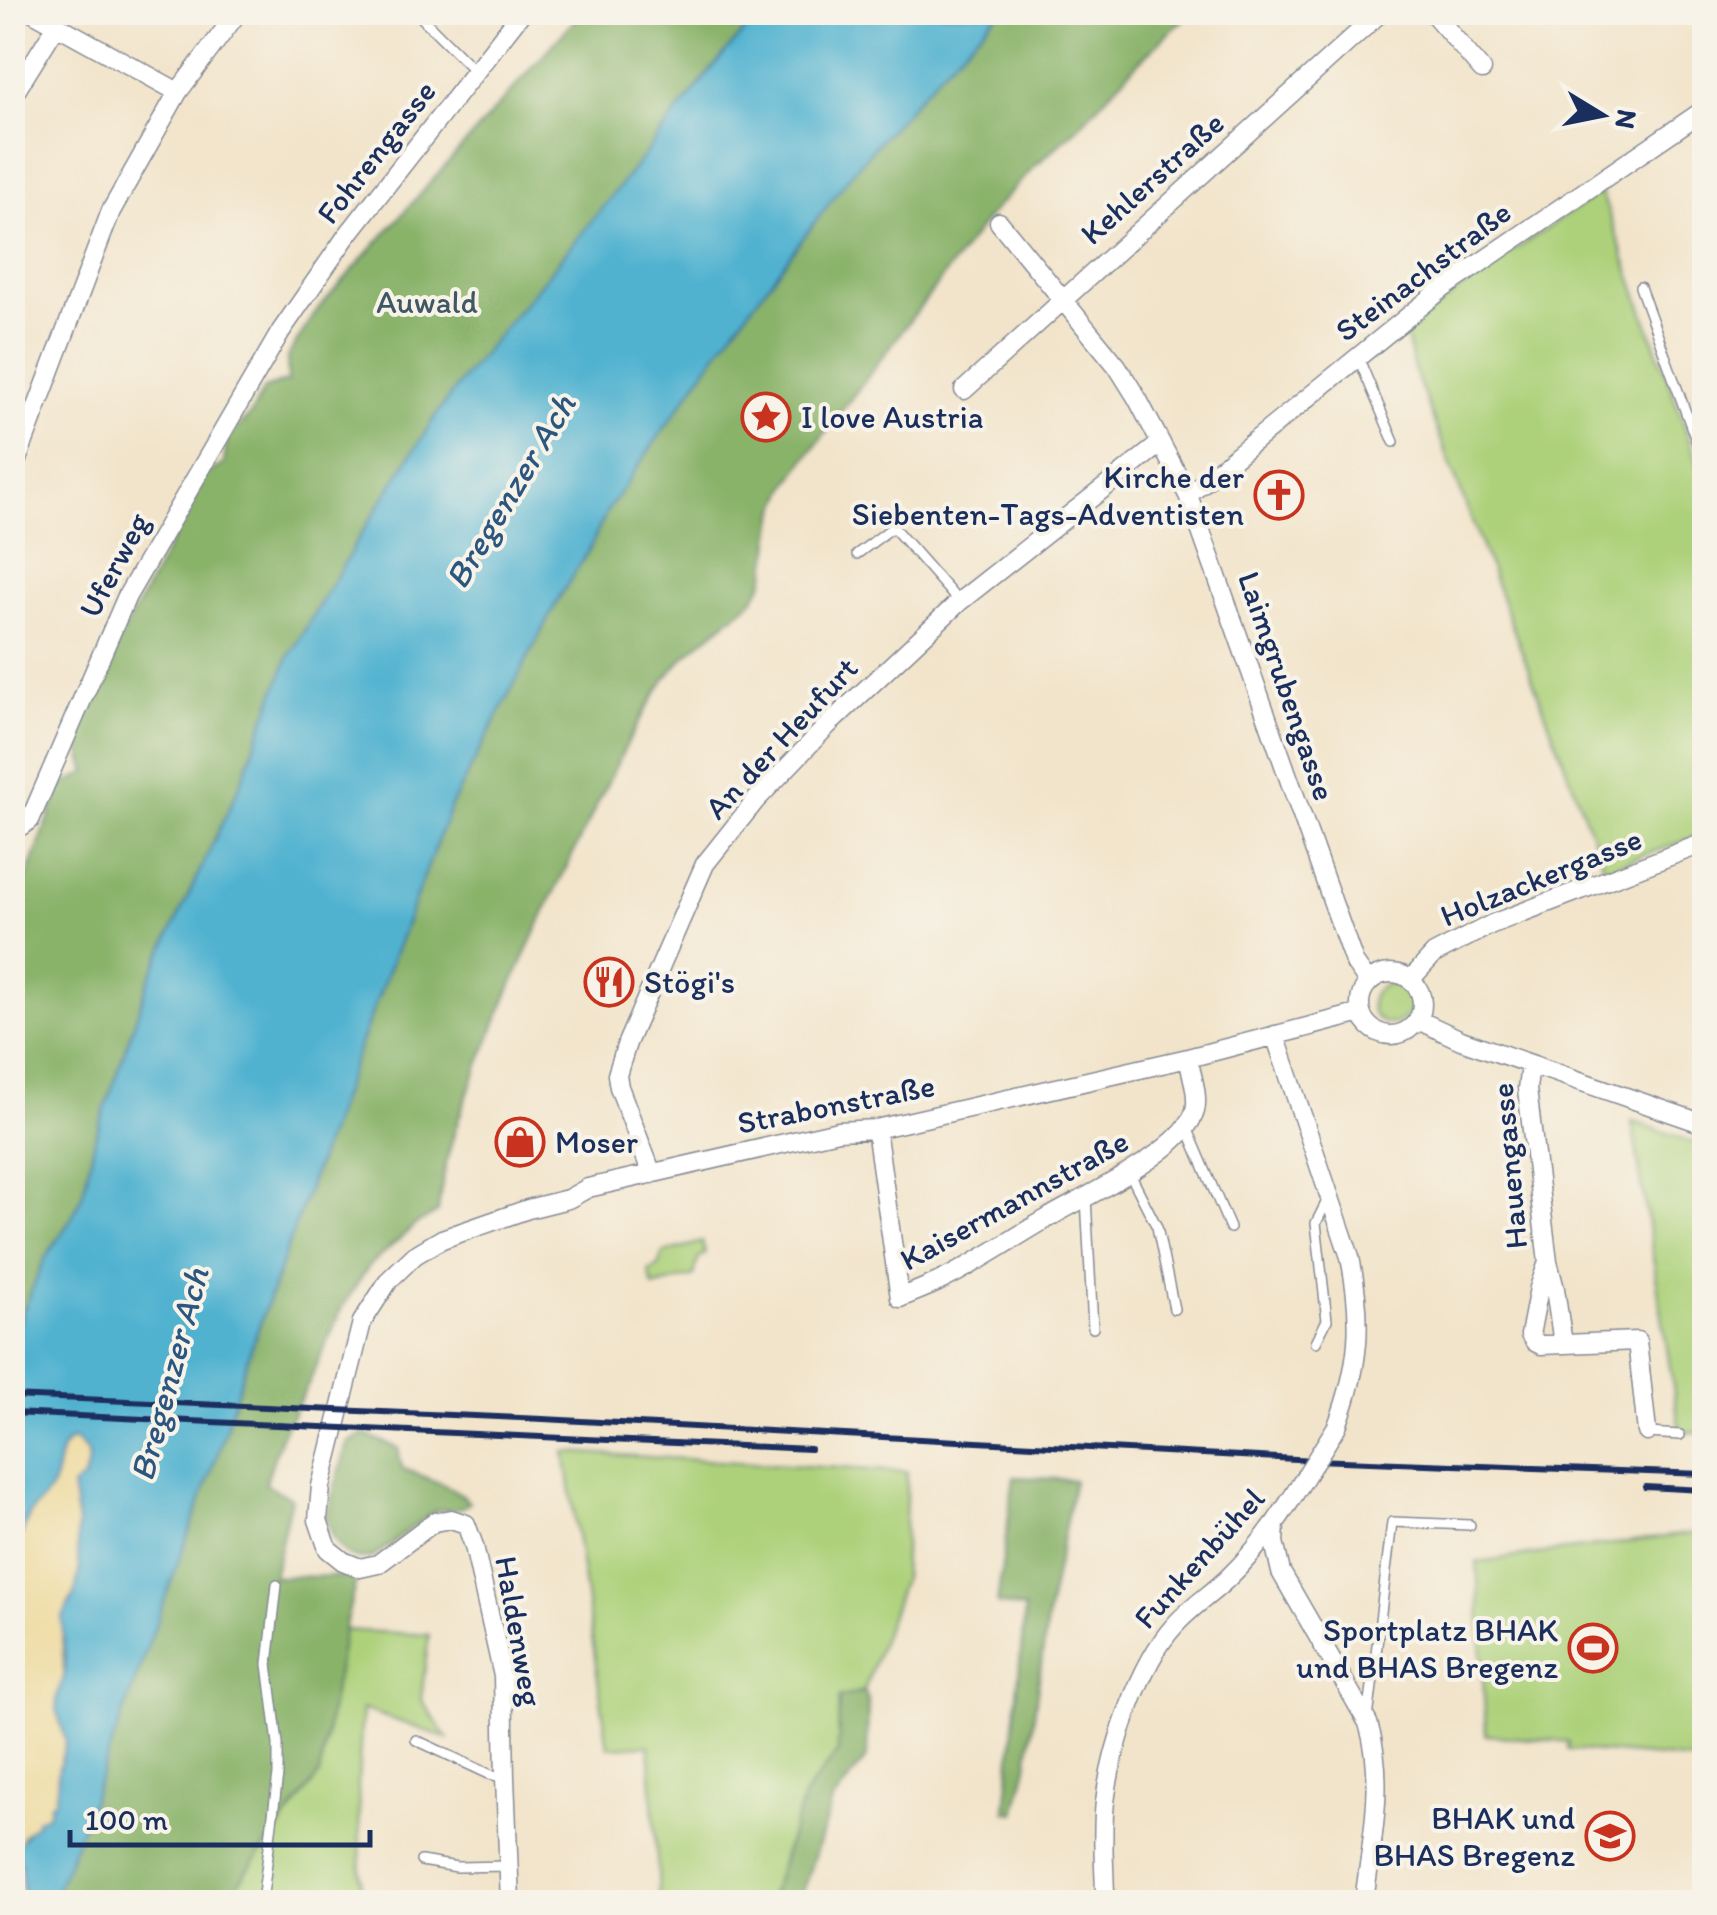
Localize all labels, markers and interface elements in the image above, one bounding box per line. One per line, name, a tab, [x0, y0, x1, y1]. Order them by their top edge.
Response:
north arrow	[1552, 65, 1652, 165]
street label: Fohrengasse	[308, 73, 444, 231]
street label: Kehlerstraße	[1072, 104, 1232, 252]
text: N	[1608, 107, 1645, 132]
street label: Steinachstraße	[1328, 193, 1518, 349]
park label: Auwald	[376, 283, 478, 321]
water label: Bregenzer Ach	[436, 385, 585, 596]
place icon: I love Austria	[740, 391, 792, 443]
place label: I love Austria	[801, 398, 984, 436]
place label: Kirche der Siebenten-Tags-Adventisten	[852, 458, 1244, 533]
church icon: Kirche der Siebenten-Tags-Adventisten	[1253, 469, 1305, 521]
street label: Uferweg	[71, 506, 158, 624]
street label: Laimgrubengasse	[1230, 566, 1344, 806]
street label: An der Heufurt	[696, 649, 866, 827]
street label: Holzackergasse	[1435, 819, 1647, 935]
restaurant icon: Stögi's	[583, 956, 635, 1008]
place label: Stögi's	[644, 963, 735, 1001]
street label: Strabonstraße	[734, 1066, 938, 1142]
street label: Hauengasse	[1483, 1081, 1535, 1251]
shop icon: Moser	[494, 1116, 546, 1168]
street label: Kaisermannstraße	[893, 1122, 1135, 1278]
place label: Moser	[555, 1123, 638, 1161]
water label: Bregenzer Ach	[120, 1262, 218, 1485]
street label: Funkenbühel	[1126, 1480, 1272, 1636]
street label: Haldenweg	[487, 1553, 551, 1710]
place label: Sportplatz BHAK und BHAS Bregenz	[1296, 1611, 1559, 1686]
sports icon: Sportplatz BHAK und BHAS Bregenz	[1567, 1622, 1619, 1674]
scale bar	[70, 1785, 370, 1847]
place label: BHAK und BHAS Bregenz	[1373, 1799, 1575, 1874]
text: 100 m	[85, 1801, 168, 1838]
school or university icon: BHAK und BHAS Bregenz	[1584, 1810, 1636, 1862]

